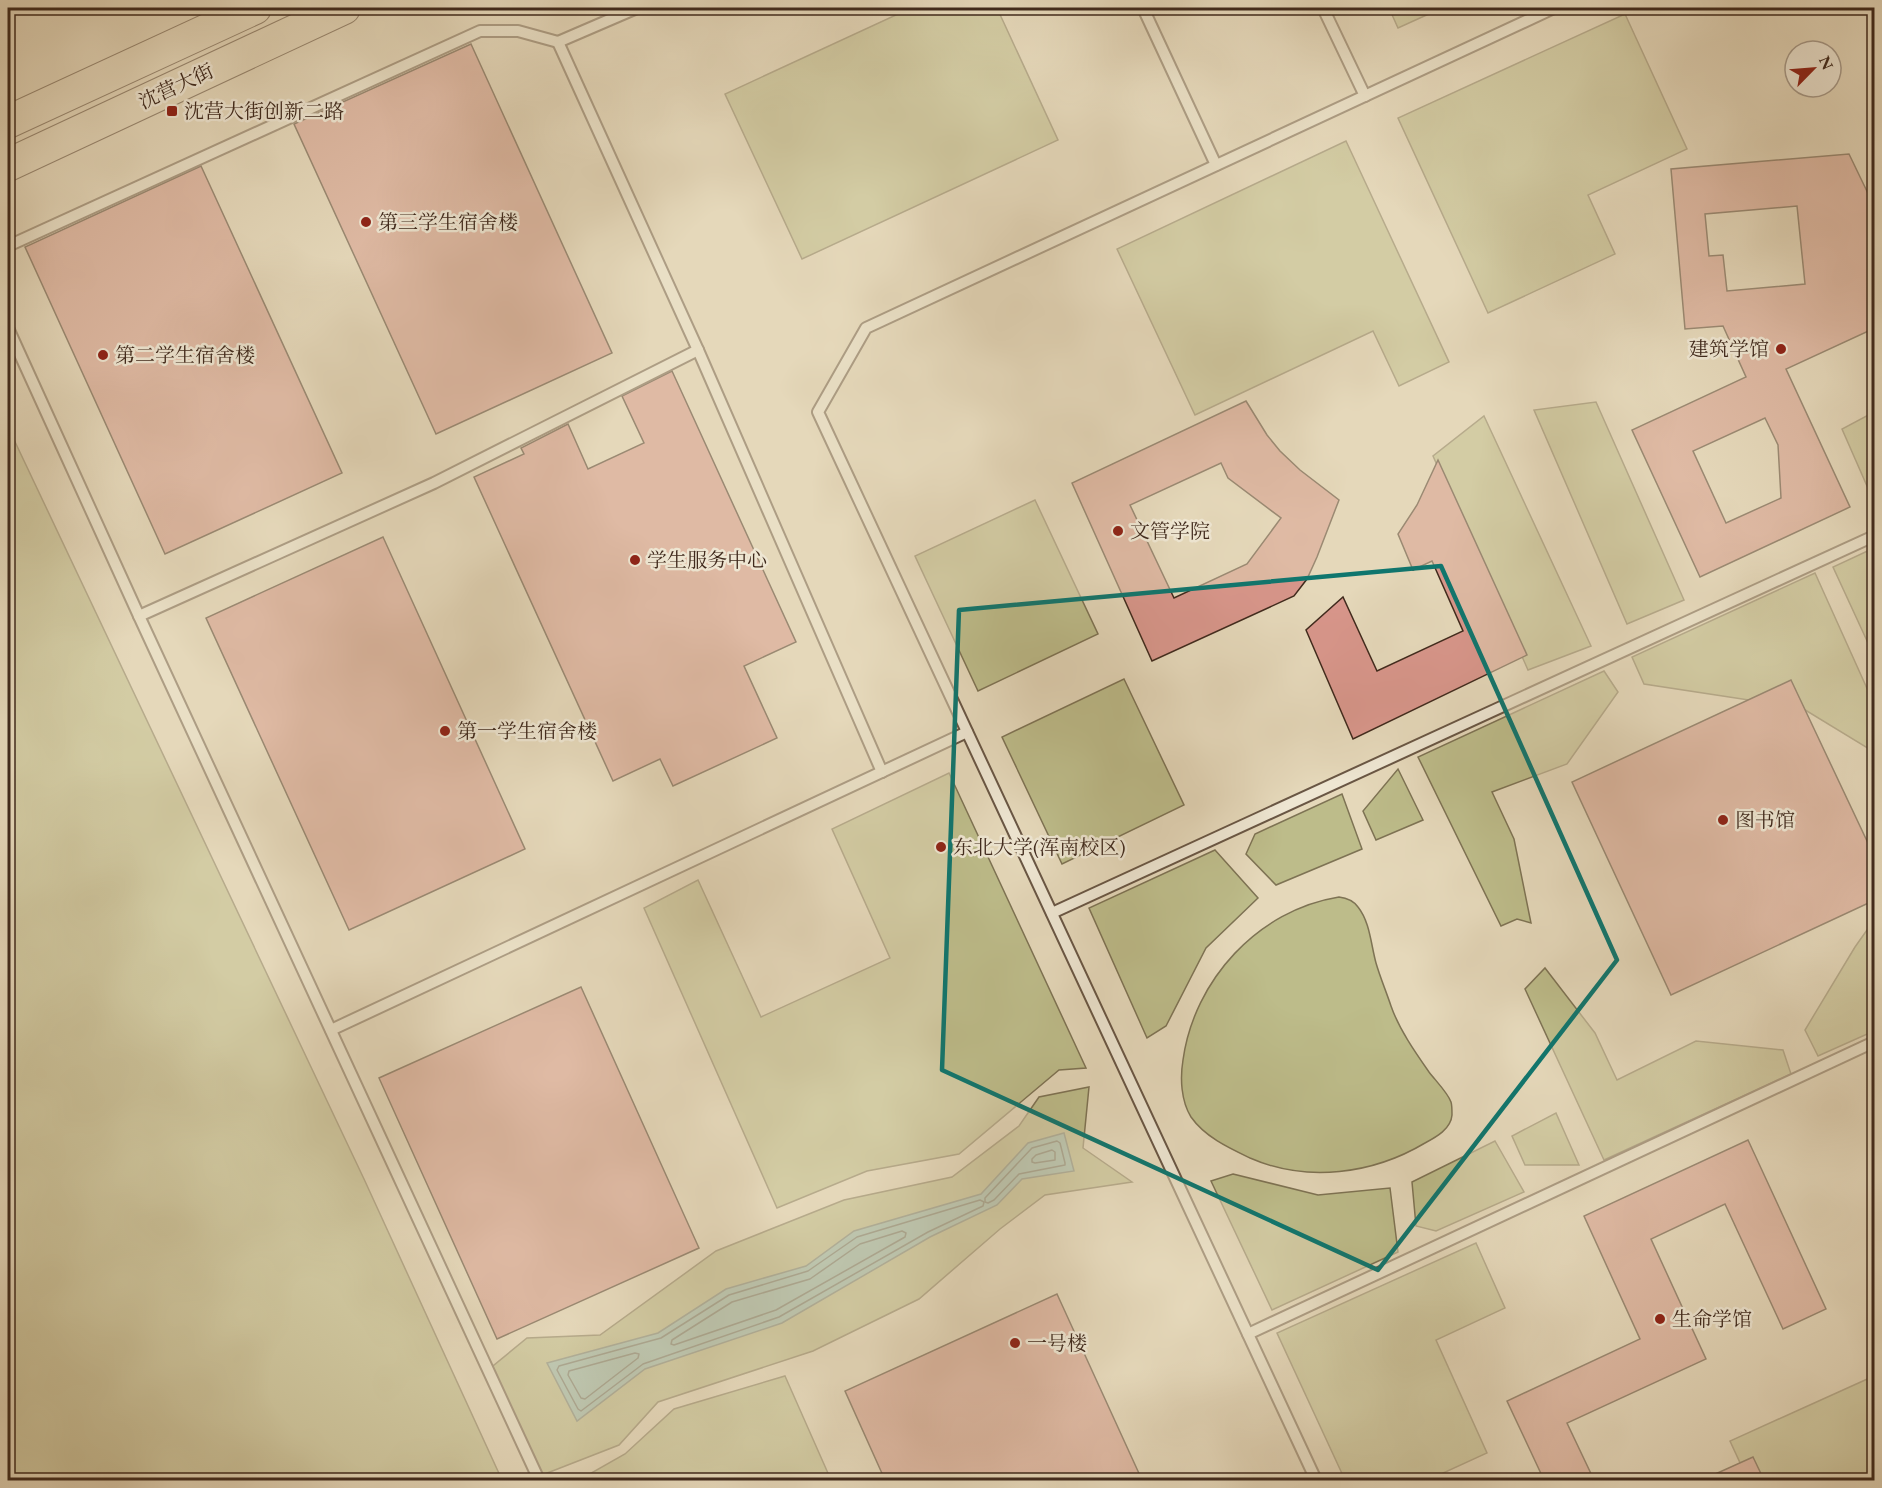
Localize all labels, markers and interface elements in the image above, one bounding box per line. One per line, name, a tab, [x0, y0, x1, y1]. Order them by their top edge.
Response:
north arrow	[1783, 39, 1843, 99]
text: N	[1814, 53, 1838, 73]
street label: 沈营大街	[134, 57, 218, 115]
place label: 沈营大街创新二路	[184, 98, 344, 124]
marker: 沈营大街创新二路	[165, 104, 179, 118]
place label: 第三学生宿舍楼	[378, 209, 518, 235]
marker: 第三学生宿舍楼	[359, 215, 373, 229]
place label: 建筑学馆	[1689, 336, 1769, 362]
place label: 第二学生宿舍楼	[115, 342, 255, 368]
marker: 建筑学馆	[1774, 342, 1788, 356]
marker: 第二学生宿舍楼	[96, 348, 110, 362]
place label: 文管学院	[1130, 518, 1210, 544]
marker: 文管学院	[1111, 524, 1125, 538]
place label: 学生服务中心	[647, 547, 767, 573]
marker: 学生服务中心	[628, 553, 642, 567]
place label: 第一学生宿舍楼	[457, 718, 597, 744]
marker: 第一学生宿舍楼	[438, 724, 452, 738]
place label: 图书馆	[1735, 807, 1795, 833]
marker: 图书馆	[1716, 813, 1730, 827]
place label: 东北大学(浑南校区)	[953, 834, 1126, 860]
marker: 东北大学(浑南校区)	[934, 840, 948, 854]
place label: 生命学馆	[1672, 1306, 1752, 1332]
marker: 生命学馆	[1653, 1312, 1667, 1326]
place label: 一号楼	[1027, 1330, 1087, 1356]
marker: 一号楼	[1008, 1336, 1022, 1350]

